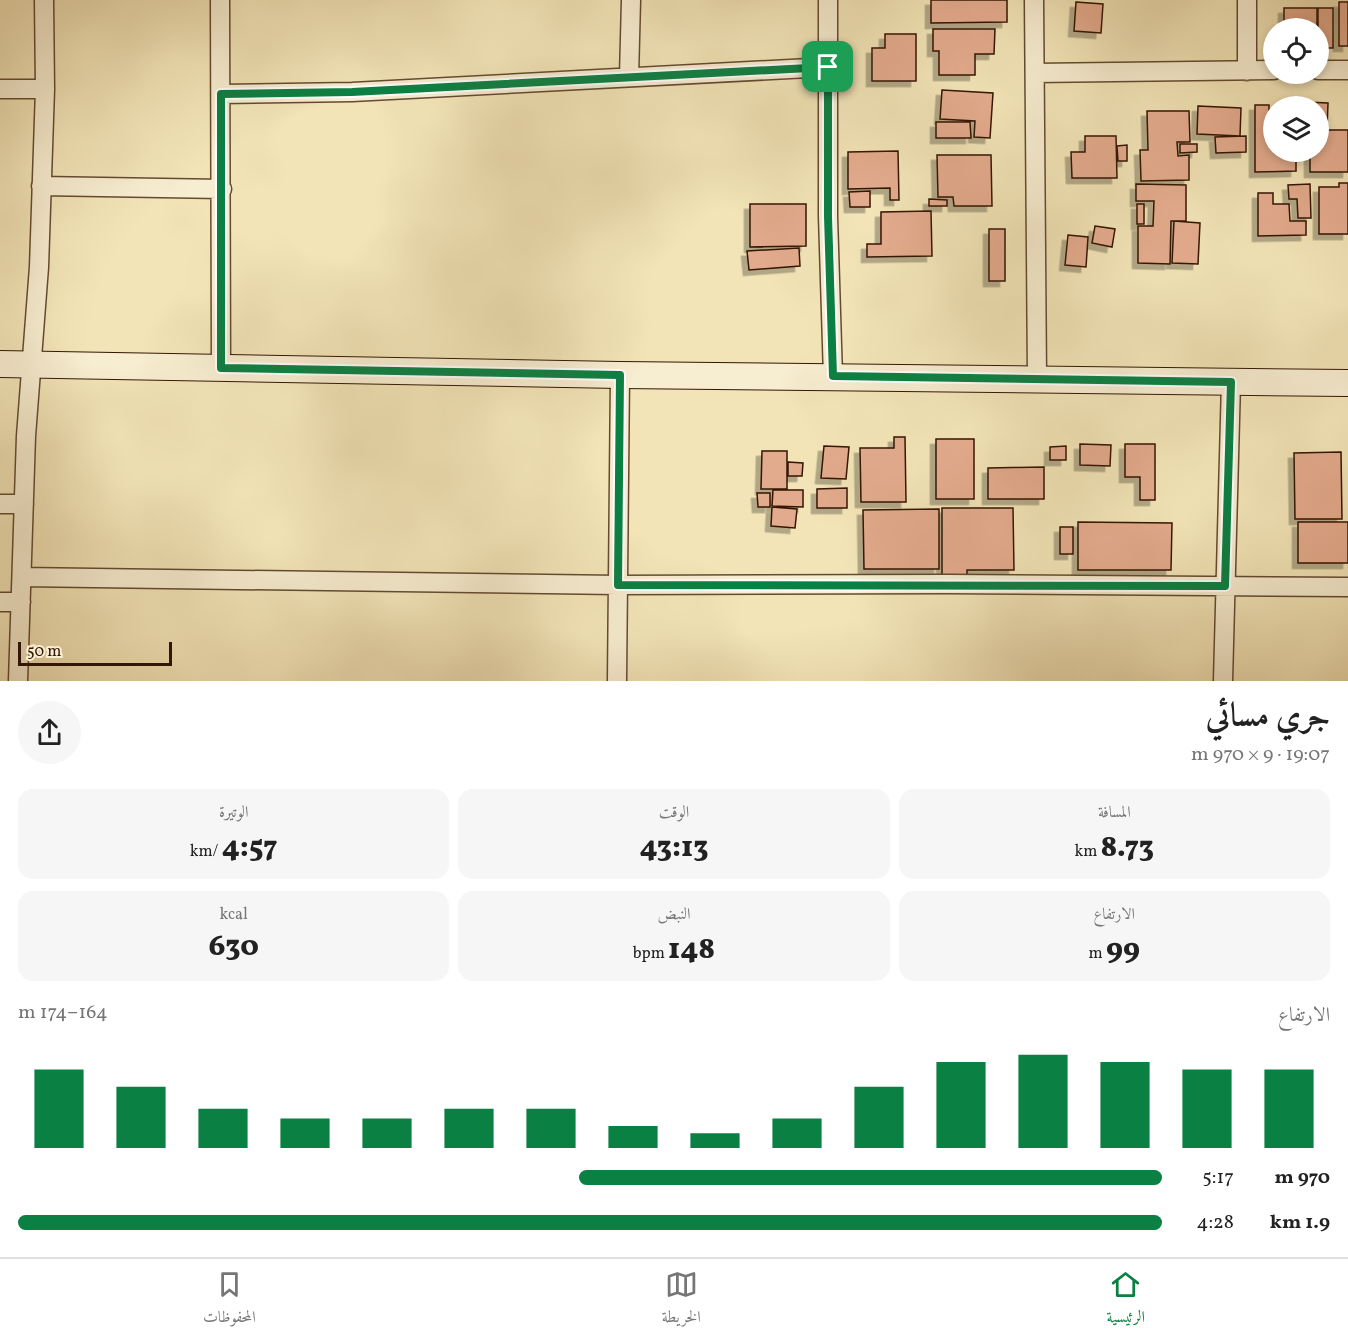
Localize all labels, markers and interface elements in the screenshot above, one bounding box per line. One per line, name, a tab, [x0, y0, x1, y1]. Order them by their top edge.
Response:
map controls	[1263, 18, 1329, 162]
button: locate	[1263, 18, 1329, 84]
pin	[802, 41, 853, 92]
icon: arrive	[811, 50, 844, 83]
button: layers	[1263, 96, 1329, 162]
scale bar	[18, 639, 172, 666]
text: 50 m	[27, 641, 61, 663]
text: جري مسائي	[1206, 695, 1330, 741]
button: share	[18, 701, 81, 764]
text: 19:07 · 9 × 970 m	[1191, 741, 1330, 769]
text: الوتيرة	[219, 802, 248, 824]
text: الوقت	[659, 802, 689, 824]
text: المسافة	[1098, 802, 1131, 824]
text: 4:57	[222, 827, 278, 869]
text: 43:13	[639, 827, 709, 869]
text: 8.73	[1101, 827, 1154, 869]
text: /km	[190, 841, 222, 863]
text: km	[1075, 841, 1101, 863]
text: kcal	[219, 904, 248, 926]
text: النبض	[658, 904, 691, 926]
text: الارتفاع	[1094, 904, 1135, 926]
text: 630	[208, 926, 259, 968]
text: 148	[668, 929, 715, 971]
text: 99	[1106, 929, 1140, 971]
text: bpm	[633, 943, 668, 965]
text: m	[1089, 943, 1106, 965]
text: 164–174 m	[18, 999, 108, 1027]
text: الارتفاع	[1278, 1002, 1330, 1030]
text: 5:17	[1202, 1164, 1234, 1192]
text: 970 m	[1274, 1164, 1330, 1192]
text: 4:28	[1196, 1209, 1234, 1237]
text: 1.9 km	[1270, 1209, 1330, 1237]
tab: المحفوظات	[203, 1268, 256, 1332]
tab: الخريطة	[662, 1268, 701, 1332]
tab: الرئيسية	[1107, 1268, 1145, 1332]

